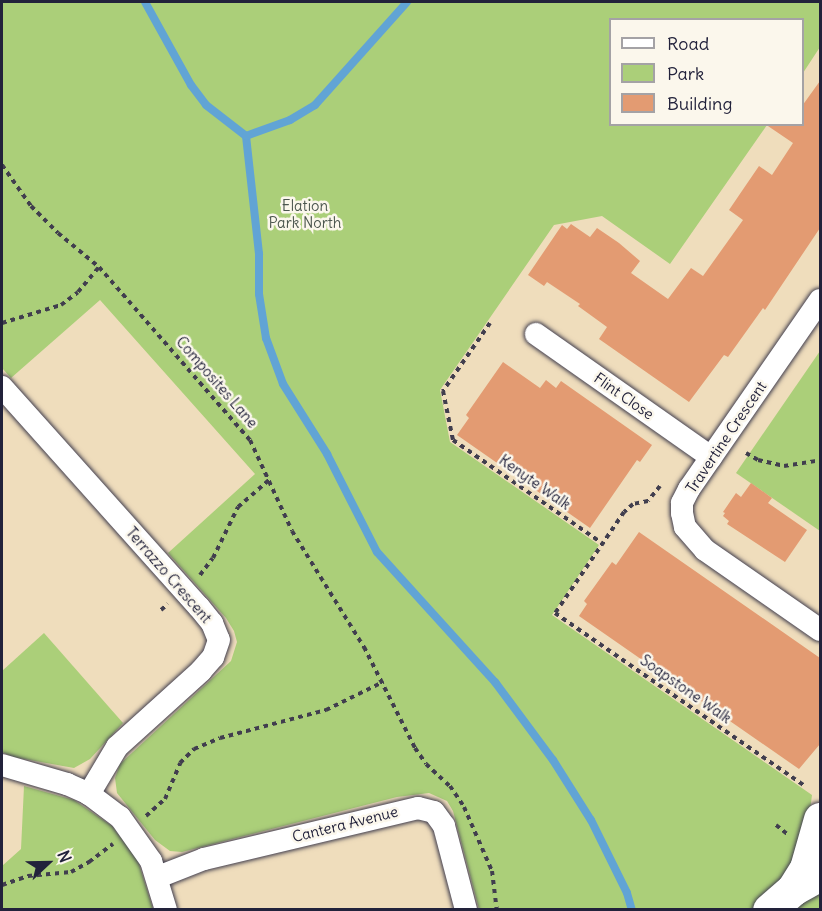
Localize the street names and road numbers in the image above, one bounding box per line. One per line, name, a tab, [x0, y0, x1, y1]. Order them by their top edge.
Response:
street label: Composites Lane	[172, 333, 262, 431]
street label: Flint Close	[591, 369, 657, 423]
street label: Travertine Crescent	[682, 378, 770, 496]
street label: Kenyte Walk	[496, 451, 574, 513]
street label: Terrazzo Crescent	[122, 523, 216, 627]
street label: Soapstone Walk	[637, 651, 735, 727]
street label: Cantera Avenue	[290, 802, 400, 846]

